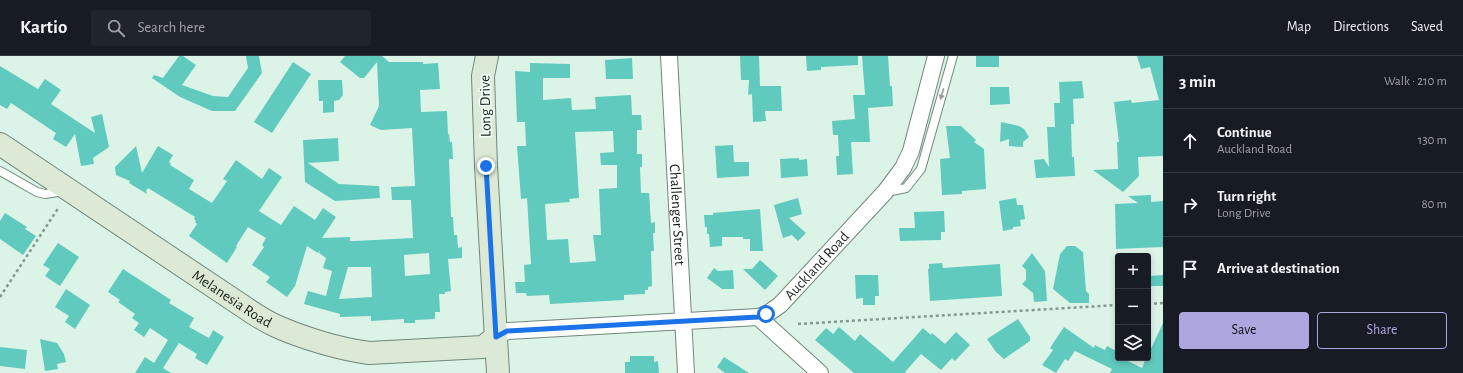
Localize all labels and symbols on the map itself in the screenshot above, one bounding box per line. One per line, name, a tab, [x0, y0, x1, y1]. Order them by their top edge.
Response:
street label: Long Drive	[477, 75, 494, 137]
one-way arrow	[939, 88, 945, 100]
route end	[477, 157, 495, 175]
street label: Challenger Street	[667, 164, 687, 266]
street label: Auckland Road	[782, 229, 852, 303]
street label: Melanesia Road	[189, 268, 275, 331]
route start	[757, 305, 775, 323]

